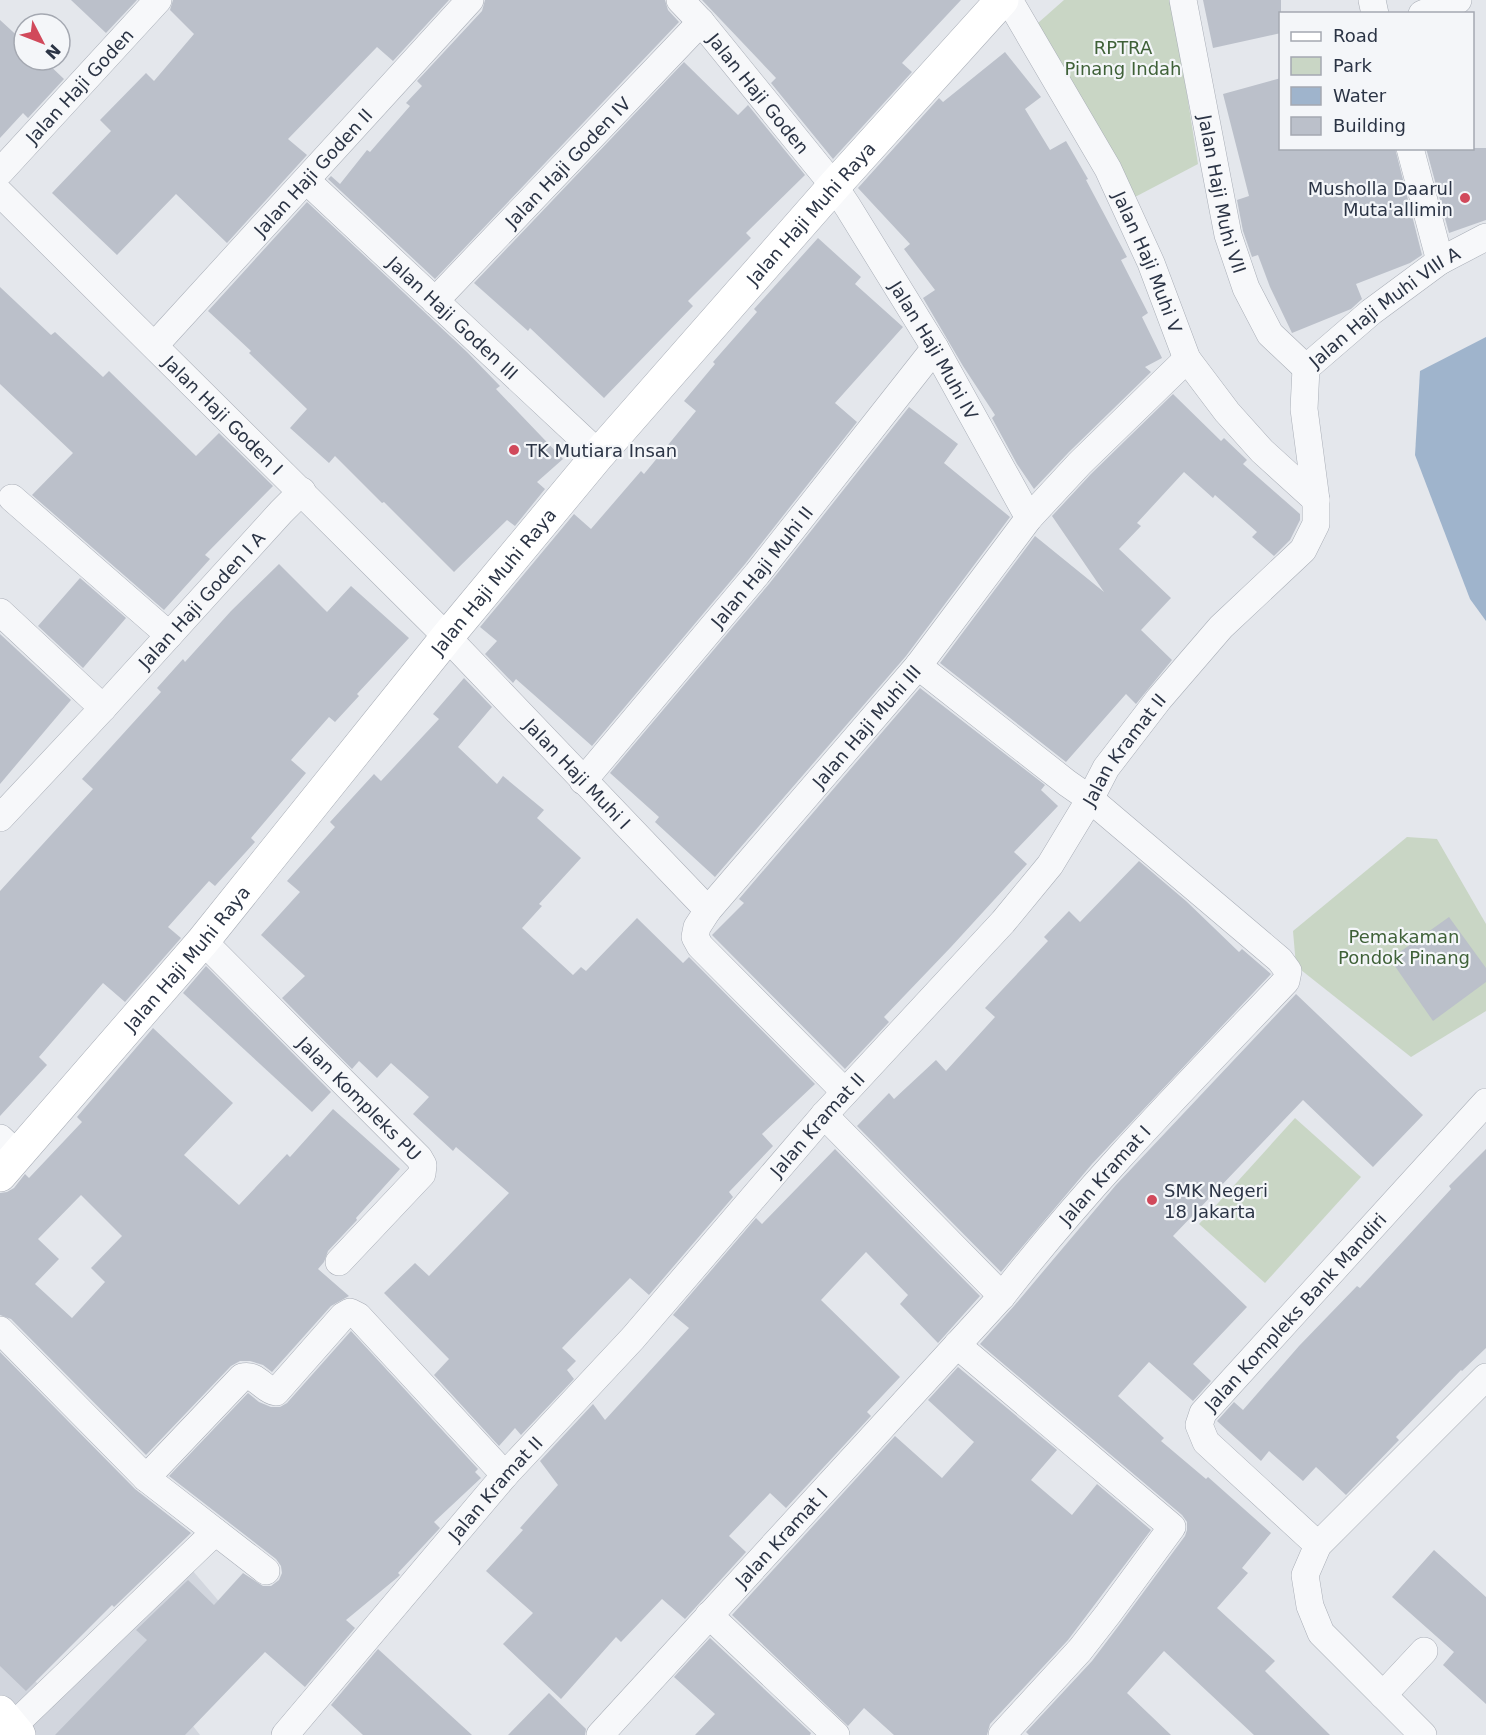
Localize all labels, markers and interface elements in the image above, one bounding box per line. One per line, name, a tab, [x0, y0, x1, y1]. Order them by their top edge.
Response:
north arrow	[12, 12, 72, 72]
legend	[1279, 12, 1474, 150]
street label: Jalan Haji Goden	[20, 24, 137, 148]
text: Road	[1333, 25, 1378, 46]
street label: Jalan Haji Goden	[703, 28, 814, 158]
park label: RPTRA Pinang Indah	[1064, 37, 1182, 79]
text: N	[41, 40, 64, 63]
text: Park	[1333, 55, 1372, 76]
text: Water	[1333, 85, 1387, 106]
street label: Jalan Haji Goden IV	[500, 92, 635, 232]
street label: Jalan Haji Goden II	[249, 104, 376, 241]
street label: Jalan Haji Muhi VII	[1195, 112, 1251, 276]
text: Building	[1333, 115, 1406, 136]
street label: Jalan Haji Muhi Raya	[741, 137, 879, 290]
place label: Musholla Daarul Muta'allimin	[1308, 178, 1453, 220]
street label: Jalan Haji Muhi V	[1109, 187, 1187, 336]
marker: Musholla Daarul Muta'allimin	[1458, 191, 1472, 205]
street label: Jalan Haji Muhi VIII A	[1304, 242, 1464, 372]
street label: Jalan Haji Goden III	[383, 251, 523, 383]
street label: Jalan Haji Muhi IV	[885, 276, 983, 424]
street label: Jalan Haji Goden I	[159, 351, 288, 479]
place label: TK Mutiara Insan	[525, 440, 677, 461]
marker: TK Mutiara Insan	[507, 443, 521, 457]
street label: Jalan Haji Muhi II	[706, 502, 817, 632]
street label: Jalan Haji Muhi Raya	[426, 504, 560, 660]
street label: Jalan Haji Goden I A	[133, 526, 269, 673]
street label: Jalan Haji Muhi III	[807, 661, 925, 793]
street label: Jalan Kramat II	[1077, 689, 1170, 810]
street label: Jalan Haji Muhi I	[519, 713, 635, 833]
street label: Jalan Haji Muhi Raya	[119, 881, 254, 1036]
park label: Pemakaman Pondok Pinang	[1338, 926, 1470, 968]
street label: Jalan Kompleks PU	[293, 1031, 426, 1165]
street label: Jalan Kramat II	[765, 1068, 869, 1182]
street label: Jalan Kramat I	[1054, 1121, 1154, 1230]
place label: SMK Negeri 18 Jakarta	[1164, 1180, 1268, 1222]
marker: SMK Negeri 18 Jakarta	[1145, 1193, 1159, 1207]
street label: Jalan Kompleks Bank Mandiri	[1199, 1209, 1390, 1416]
street label: Jalan Kramat II	[443, 1432, 546, 1546]
street label: Jalan Kramat I	[730, 1484, 831, 1592]

